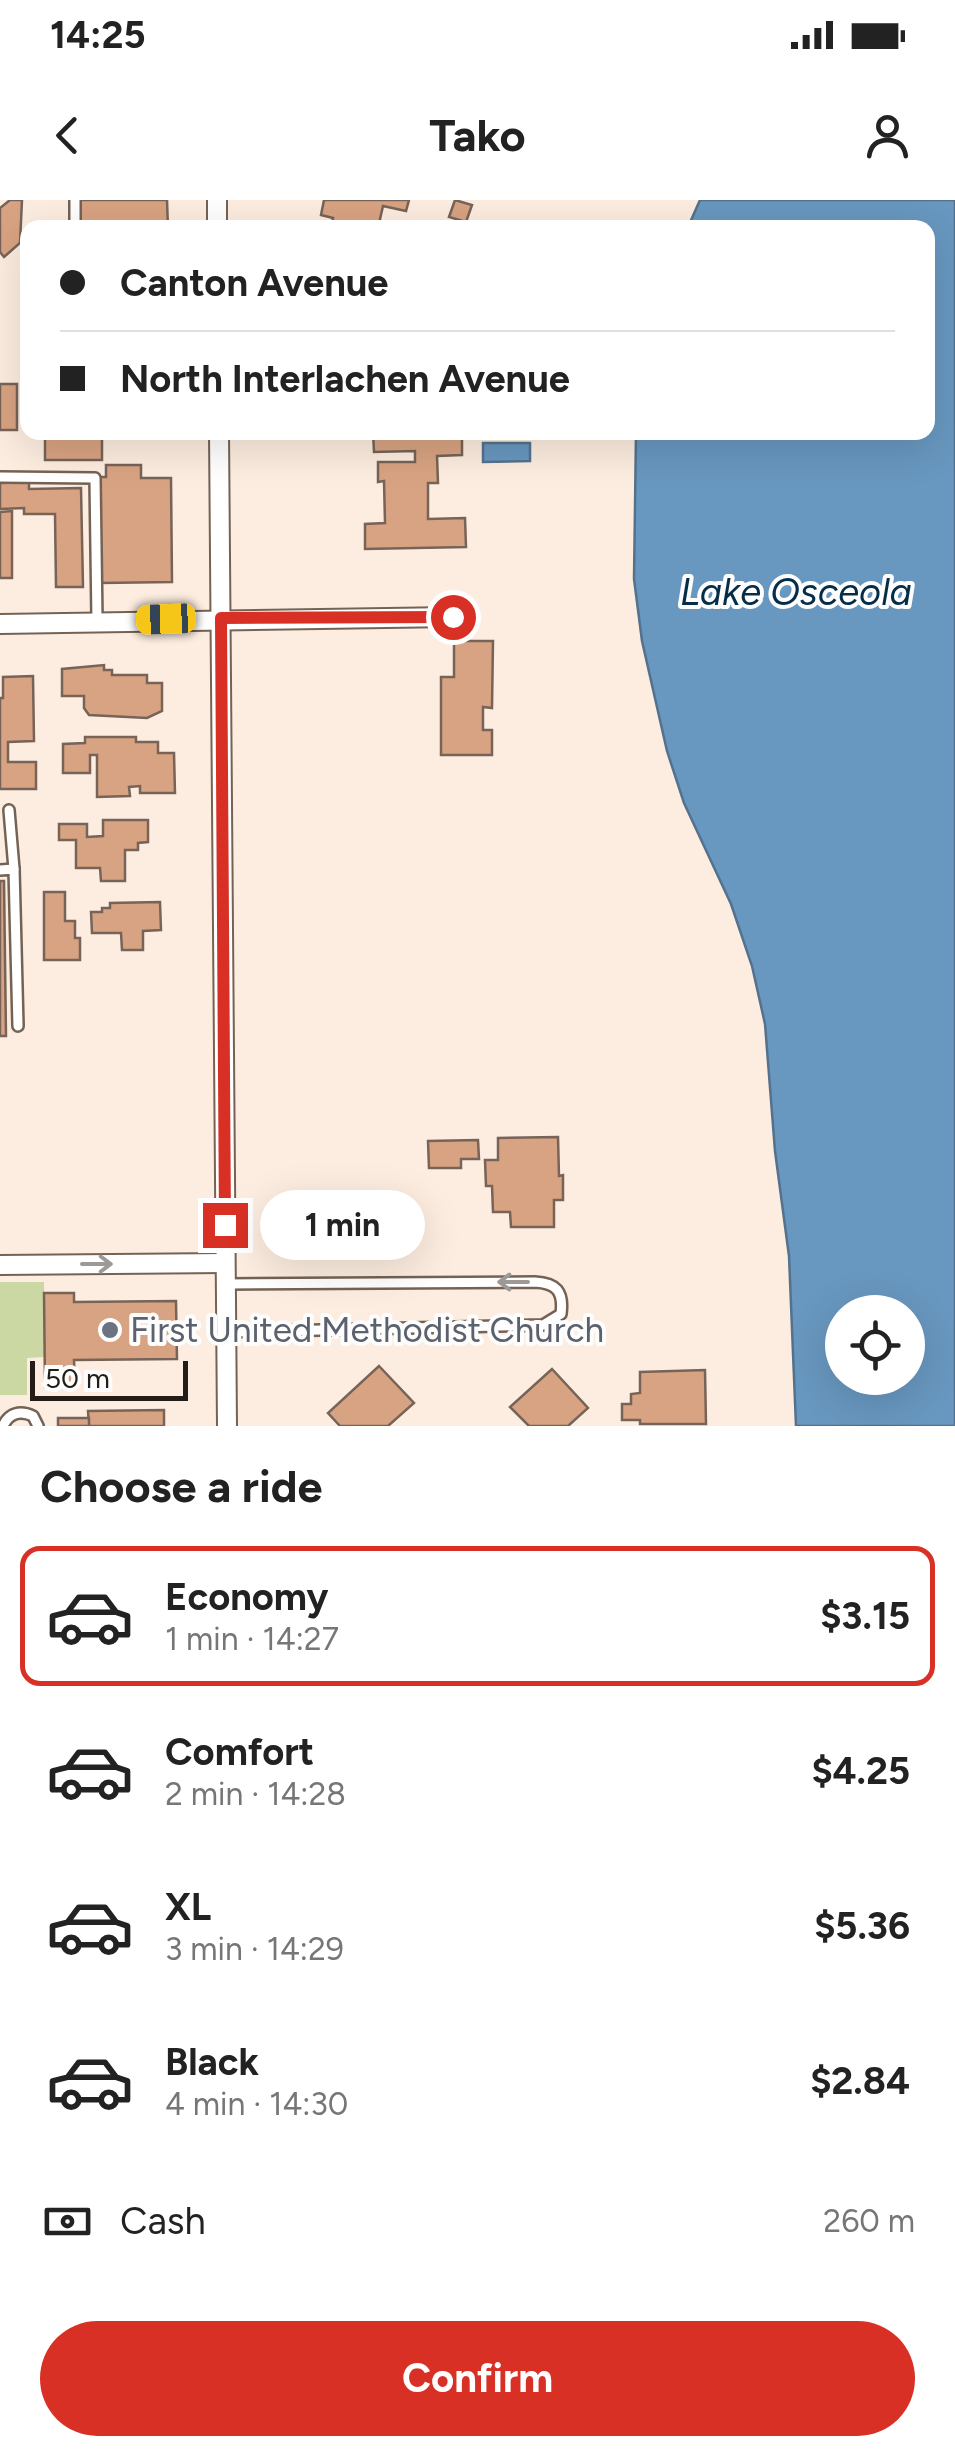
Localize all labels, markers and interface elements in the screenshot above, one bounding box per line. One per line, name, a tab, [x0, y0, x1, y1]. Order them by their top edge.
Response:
text: 14:25	[50, 12, 146, 58]
icon: back	[40, 108, 95, 163]
text: Tako	[429, 108, 526, 162]
icon: person	[860, 108, 915, 163]
text: Canton Avenue	[120, 260, 388, 306]
text: North Interlachen Avenue	[120, 356, 570, 402]
water label: Lake Osceola	[680, 569, 912, 615]
route start	[431, 595, 476, 640]
car	[135, 603, 197, 635]
callout: 1 min	[260, 1190, 425, 1260]
route end	[203, 1203, 248, 1248]
text: 1 min	[305, 1206, 380, 1244]
one-way arrow	[80, 1254, 113, 1274]
one-way arrow	[497, 1272, 530, 1292]
map controls	[825, 1295, 925, 1395]
button: locate	[825, 1295, 925, 1395]
place label: First United Methodist Church	[130, 1309, 604, 1351]
marker: First United Methodist Church	[99, 1319, 121, 1341]
scale bar	[30, 1356, 188, 1400]
text: 50 m	[45, 1361, 110, 1395]
text: Choose a ride	[40, 1459, 322, 1513]
icon: car	[45, 1571, 135, 1661]
text: Economy	[165, 1574, 328, 1620]
text: $3.15	[820, 1593, 910, 1639]
text: 1 min · 14:27	[165, 1620, 339, 1658]
icon: car	[45, 1726, 135, 1816]
text: Comfort	[165, 1729, 314, 1775]
text: $4.25	[811, 1748, 910, 1794]
text: 2 min · 14:28	[165, 1775, 346, 1813]
icon: car	[45, 1881, 135, 1971]
text: XL	[165, 1884, 211, 1930]
text: $5.36	[814, 1903, 910, 1949]
text: 3 min · 14:29	[165, 1930, 344, 1968]
icon: car	[45, 2036, 135, 2126]
text: Black	[165, 2039, 259, 2085]
text: $2.84	[810, 2058, 910, 2104]
text: 4 min · 14:30	[165, 2085, 348, 2123]
icon: cash	[40, 2194, 95, 2249]
text: Cash	[120, 2198, 206, 2244]
text: 260 m	[823, 2202, 915, 2240]
button: Confirm	[40, 2321, 915, 2436]

